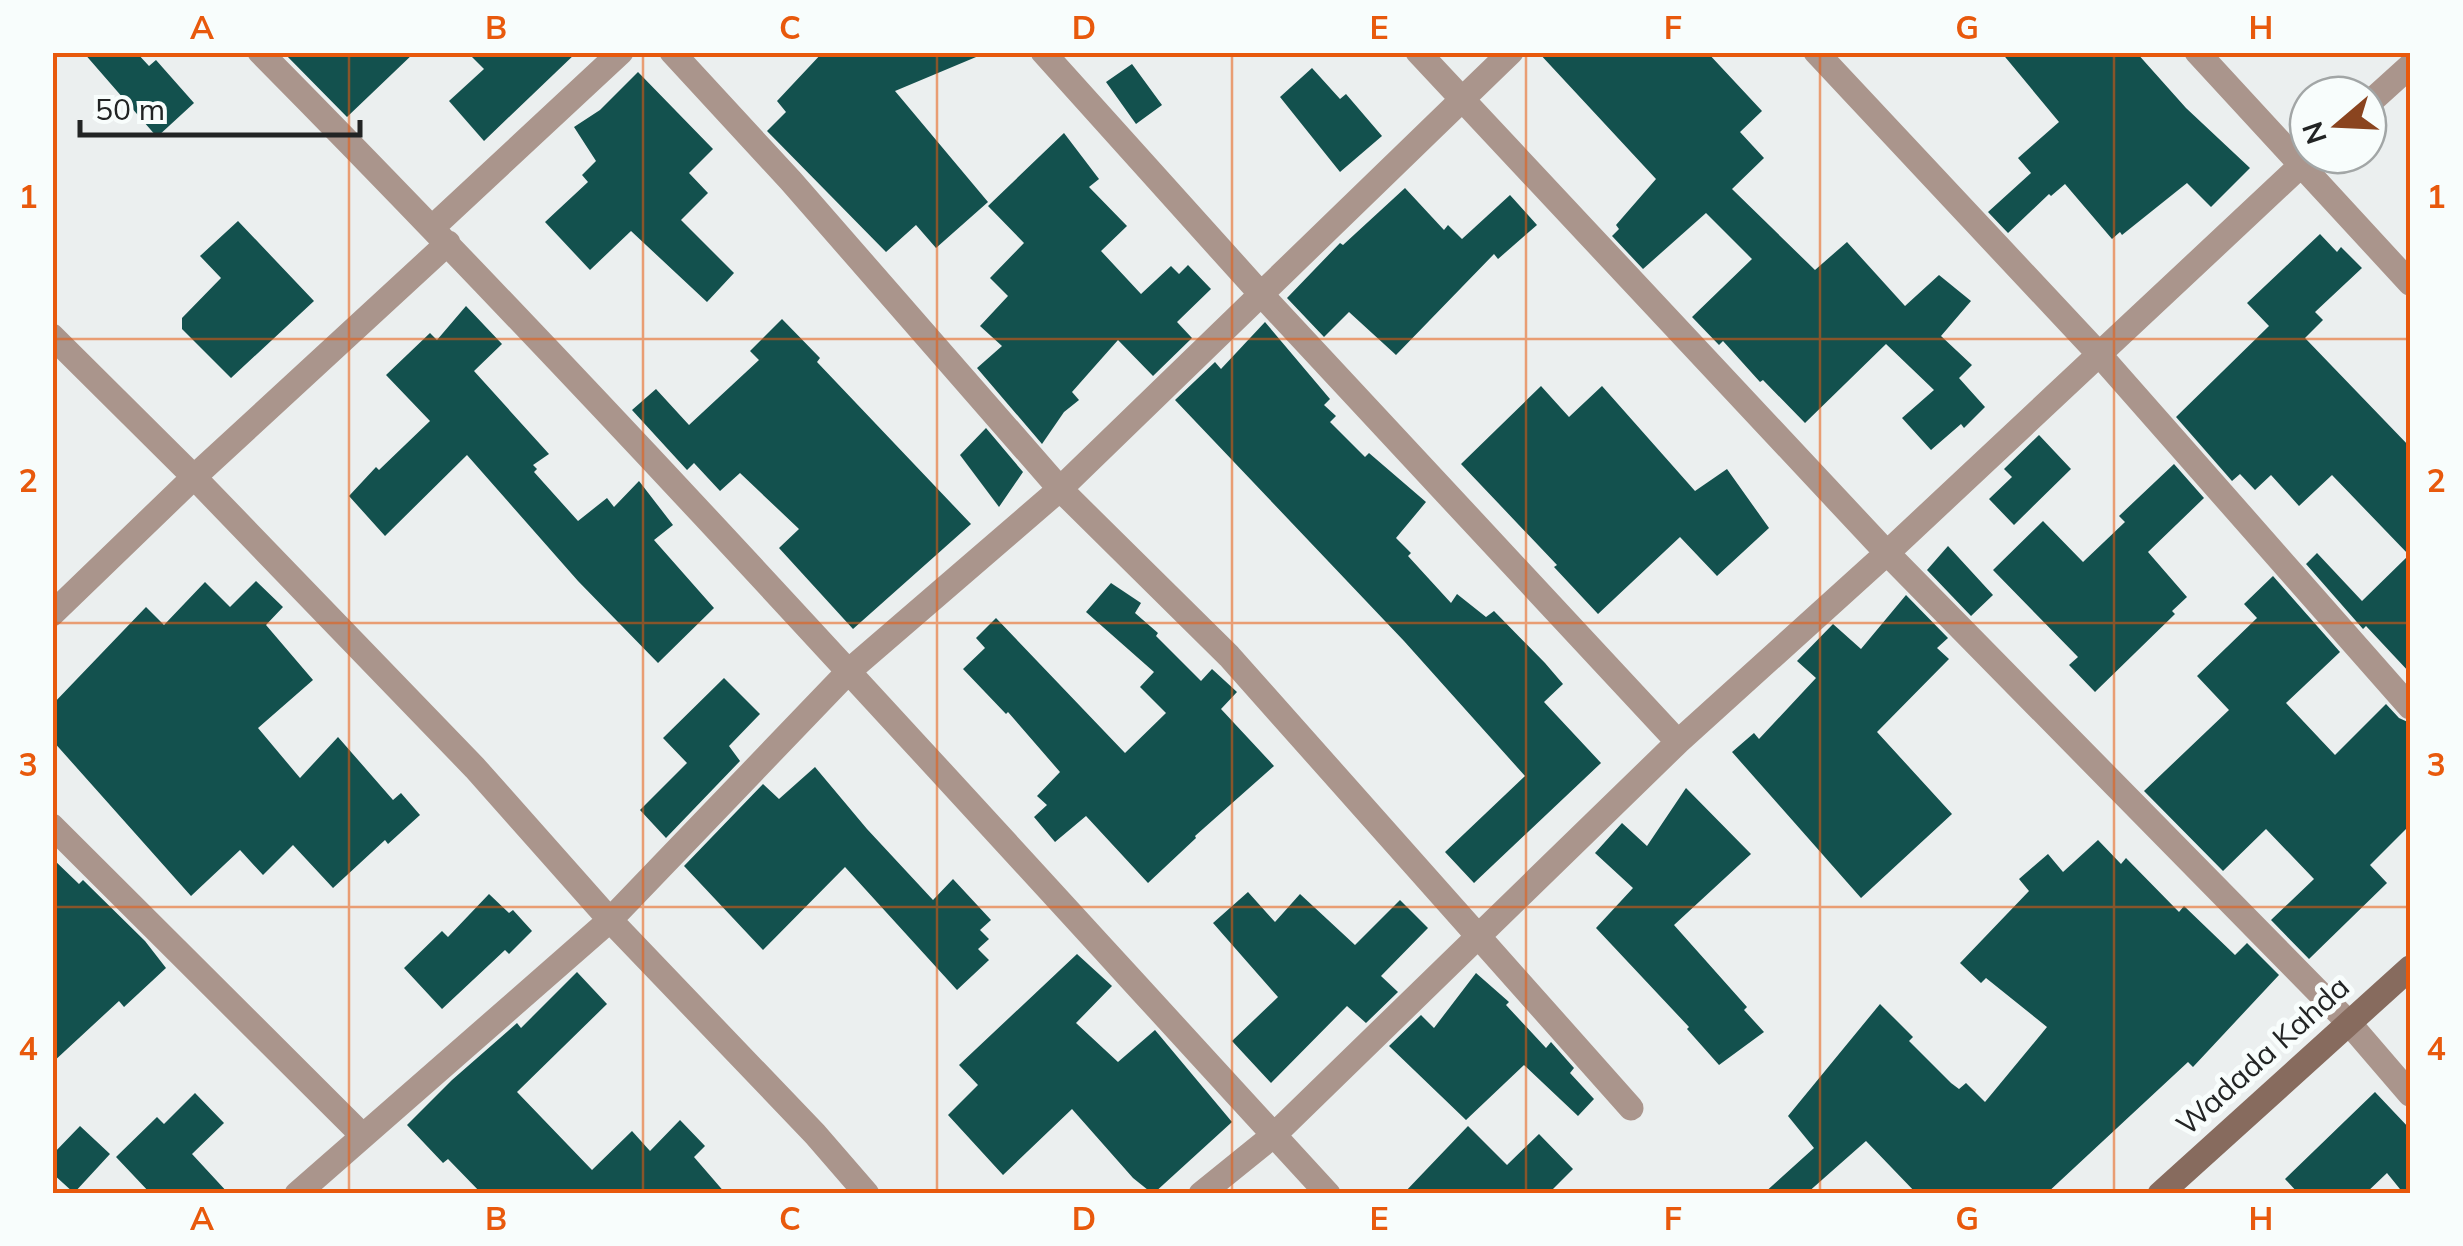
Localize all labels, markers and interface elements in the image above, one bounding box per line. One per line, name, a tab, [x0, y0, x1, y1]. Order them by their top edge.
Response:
text: A	[190, 7, 214, 47]
text: B	[485, 7, 507, 47]
text: C	[779, 7, 801, 47]
text: D	[1072, 7, 1096, 47]
text: E	[1369, 7, 1389, 47]
text: F	[1664, 7, 1682, 47]
text: G	[1955, 7, 1979, 47]
text: H	[2249, 7, 2273, 47]
scale bar	[80, 75, 360, 137]
north arrow	[2288, 75, 2388, 175]
text: 50 m	[95, 90, 165, 128]
text: N	[2294, 118, 2334, 149]
text: 1	[18, 176, 38, 216]
text: 1	[2426, 176, 2446, 216]
text: 2	[18, 460, 38, 500]
text: 2	[2426, 460, 2446, 500]
text: 3	[18, 744, 38, 784]
text: 3	[2426, 744, 2446, 784]
street label: Wadada Kahda	[2168, 968, 2357, 1143]
text: 4	[18, 1028, 38, 1068]
text: 4	[2426, 1028, 2446, 1068]
text: A	[190, 1198, 214, 1238]
text: B	[485, 1198, 507, 1238]
text: C	[779, 1198, 801, 1238]
text: D	[1072, 1198, 1096, 1238]
text: E	[1369, 1198, 1389, 1238]
text: F	[1664, 1198, 1682, 1238]
text: G	[1955, 1198, 1979, 1238]
text: H	[2249, 1198, 2273, 1238]

